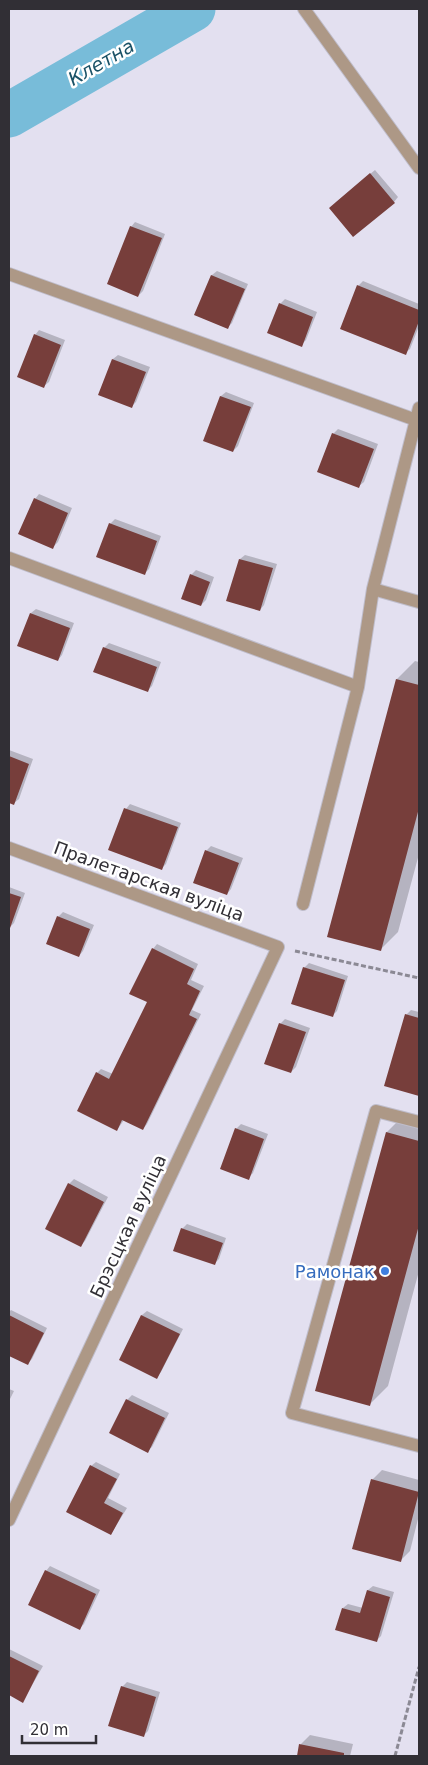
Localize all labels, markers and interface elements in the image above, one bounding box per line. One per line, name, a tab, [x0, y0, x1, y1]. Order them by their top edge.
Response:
water label: Клетна	[64, 34, 138, 90]
street label: Пралетарская вуліца	[51, 837, 247, 925]
street label: Брэсцкая вуліца	[86, 1151, 170, 1301]
place label: Рамонак	[295, 1261, 375, 1282]
marker: Рамонак	[379, 1265, 391, 1277]
scale bar	[22, 1712, 96, 1744]
text: 20 m	[30, 1721, 68, 1739]

